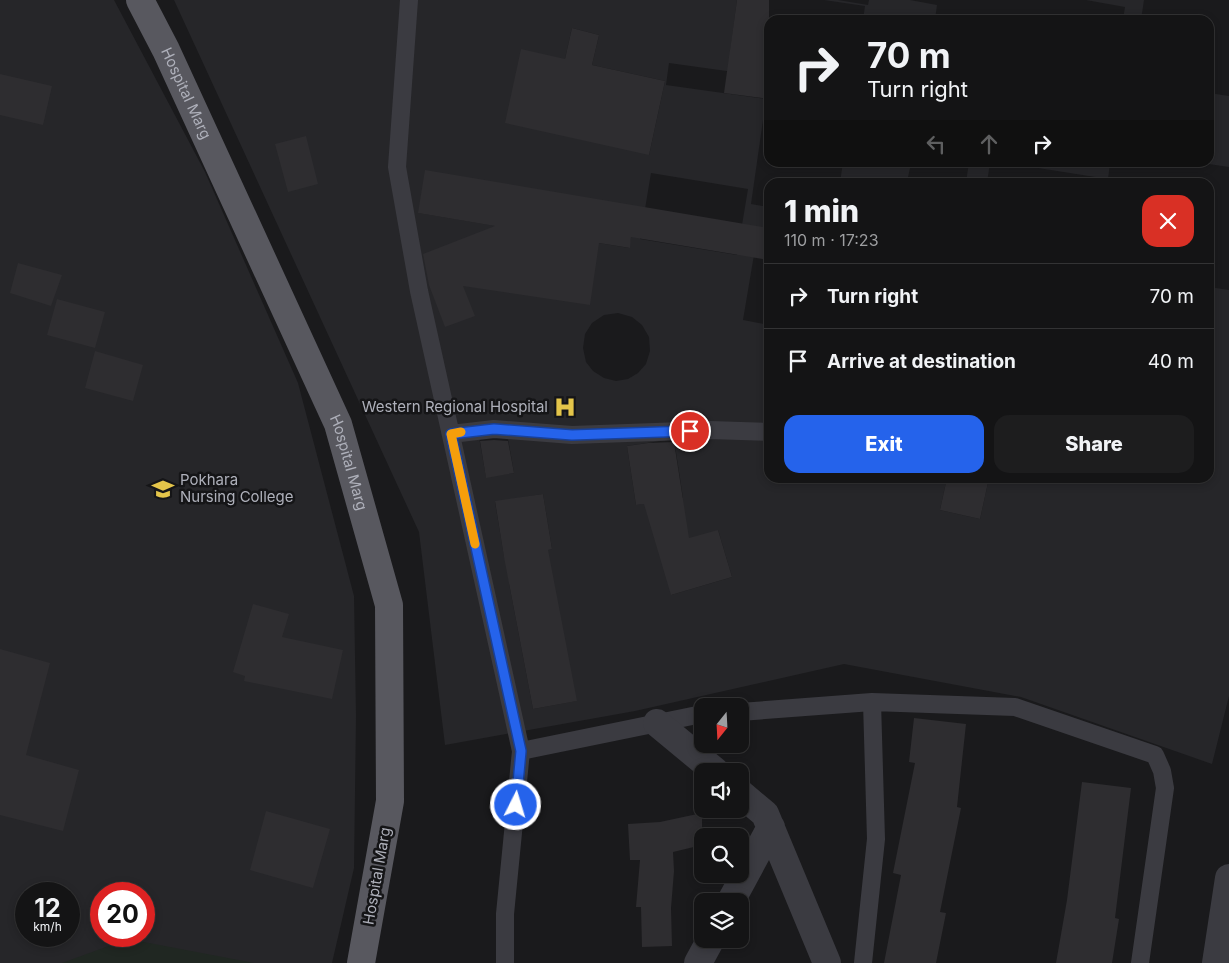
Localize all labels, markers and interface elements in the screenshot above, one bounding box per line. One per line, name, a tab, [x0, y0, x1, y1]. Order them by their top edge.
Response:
text: 70 m	[867, 34, 951, 76]
icon: right	[784, 35, 849, 100]
street label: Hospital Marg	[157, 44, 216, 142]
text: Turn right	[867, 76, 968, 102]
icon: left	[922, 130, 950, 158]
icon: ahead	[975, 130, 1003, 158]
icon: right	[1028, 130, 1056, 158]
text: 1 min	[784, 193, 859, 229]
button: close	[1142, 195, 1194, 247]
text: 110 m · 17:23	[784, 230, 879, 250]
icon: right	[784, 282, 812, 310]
text: Turn right	[827, 285, 918, 308]
text: 70 m	[1150, 285, 1194, 308]
icon: arrive	[784, 347, 812, 375]
text: Arrive at destination	[827, 350, 1016, 373]
text: 40 m	[1148, 350, 1194, 373]
hospital icon: Western Regional Hospital	[552, 394, 578, 420]
place label: Western Regional Hospital	[362, 397, 548, 416]
pin	[669, 410, 711, 452]
street label: Hospital Marg	[326, 411, 372, 512]
button: Exit	[784, 415, 984, 473]
button: Share	[994, 415, 1194, 473]
icon: arrive	[676, 417, 704, 445]
place label: Pokhara Nursing College	[180, 470, 294, 506]
school or university icon: Pokhara Nursing College	[150, 476, 176, 502]
north arrow	[694, 698, 749, 752]
map controls	[694, 698, 749, 948]
button: sound	[694, 763, 749, 818]
position arrow	[489, 778, 541, 830]
street label: Hospital Marg	[359, 826, 394, 926]
button: search	[694, 828, 749, 883]
speed limit sign: 20	[90, 882, 155, 947]
text: 12	[34, 893, 61, 923]
button: layers	[694, 893, 749, 948]
text: km/h	[33, 919, 62, 934]

